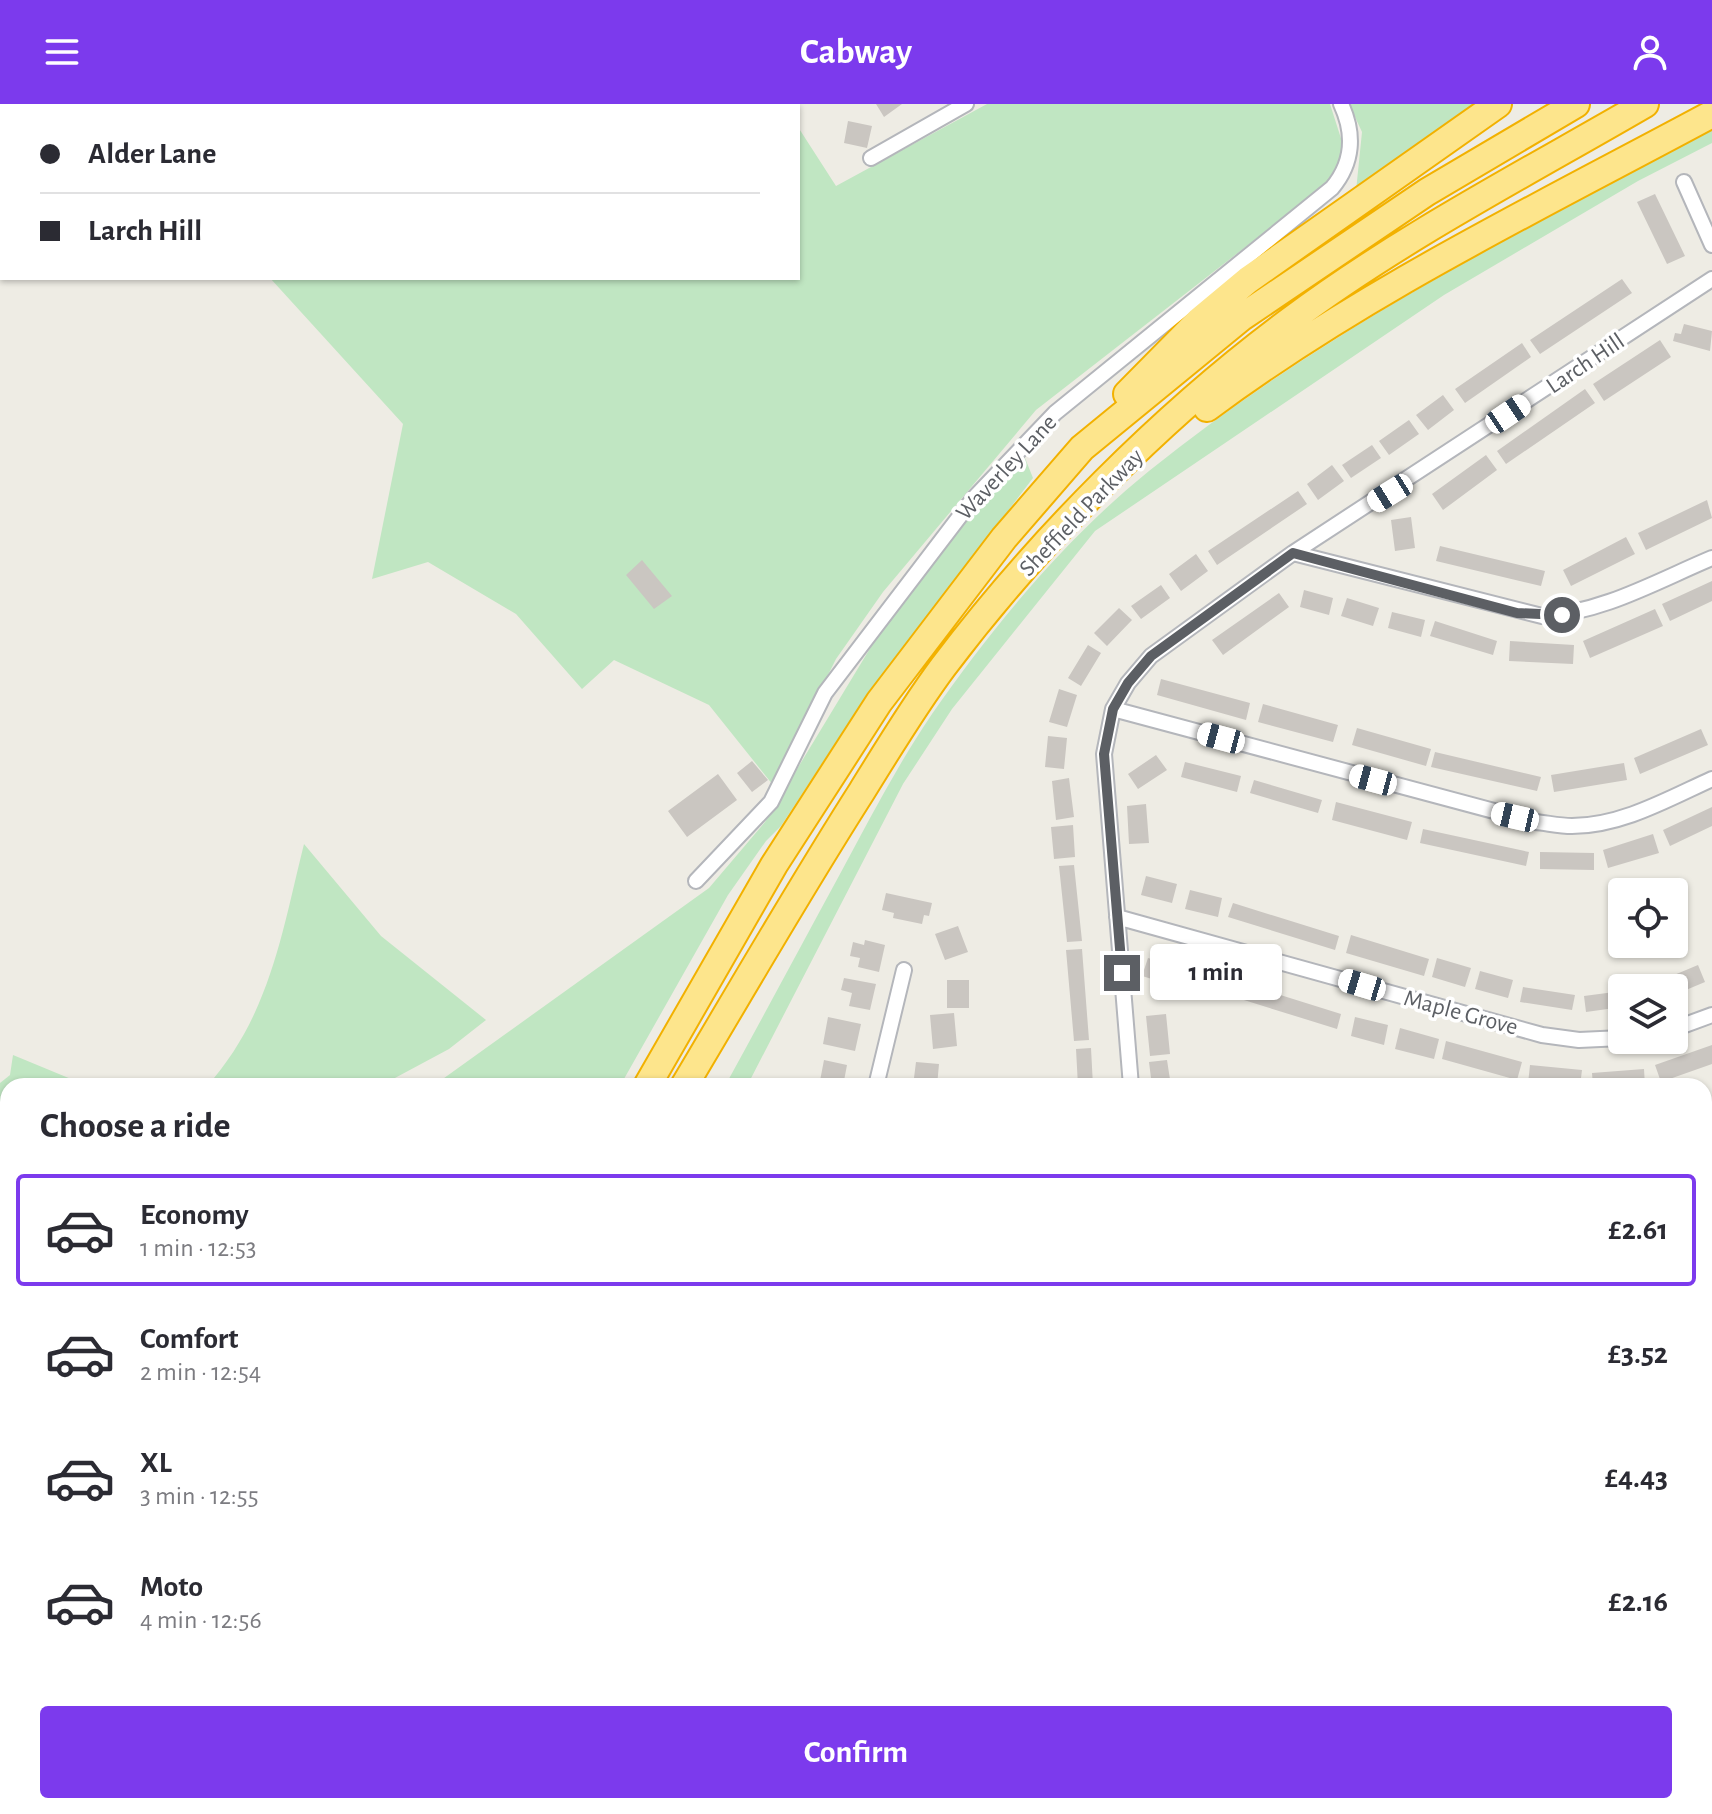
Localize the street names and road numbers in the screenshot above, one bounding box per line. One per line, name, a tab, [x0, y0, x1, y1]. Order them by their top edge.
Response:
street label: Larch Hill	[1542, 329, 1629, 398]
street label: Waverley Lane	[952, 410, 1062, 525]
street label: Sheffield Parkway	[1015, 444, 1148, 581]
street label: Maple Grove	[1401, 986, 1520, 1040]

